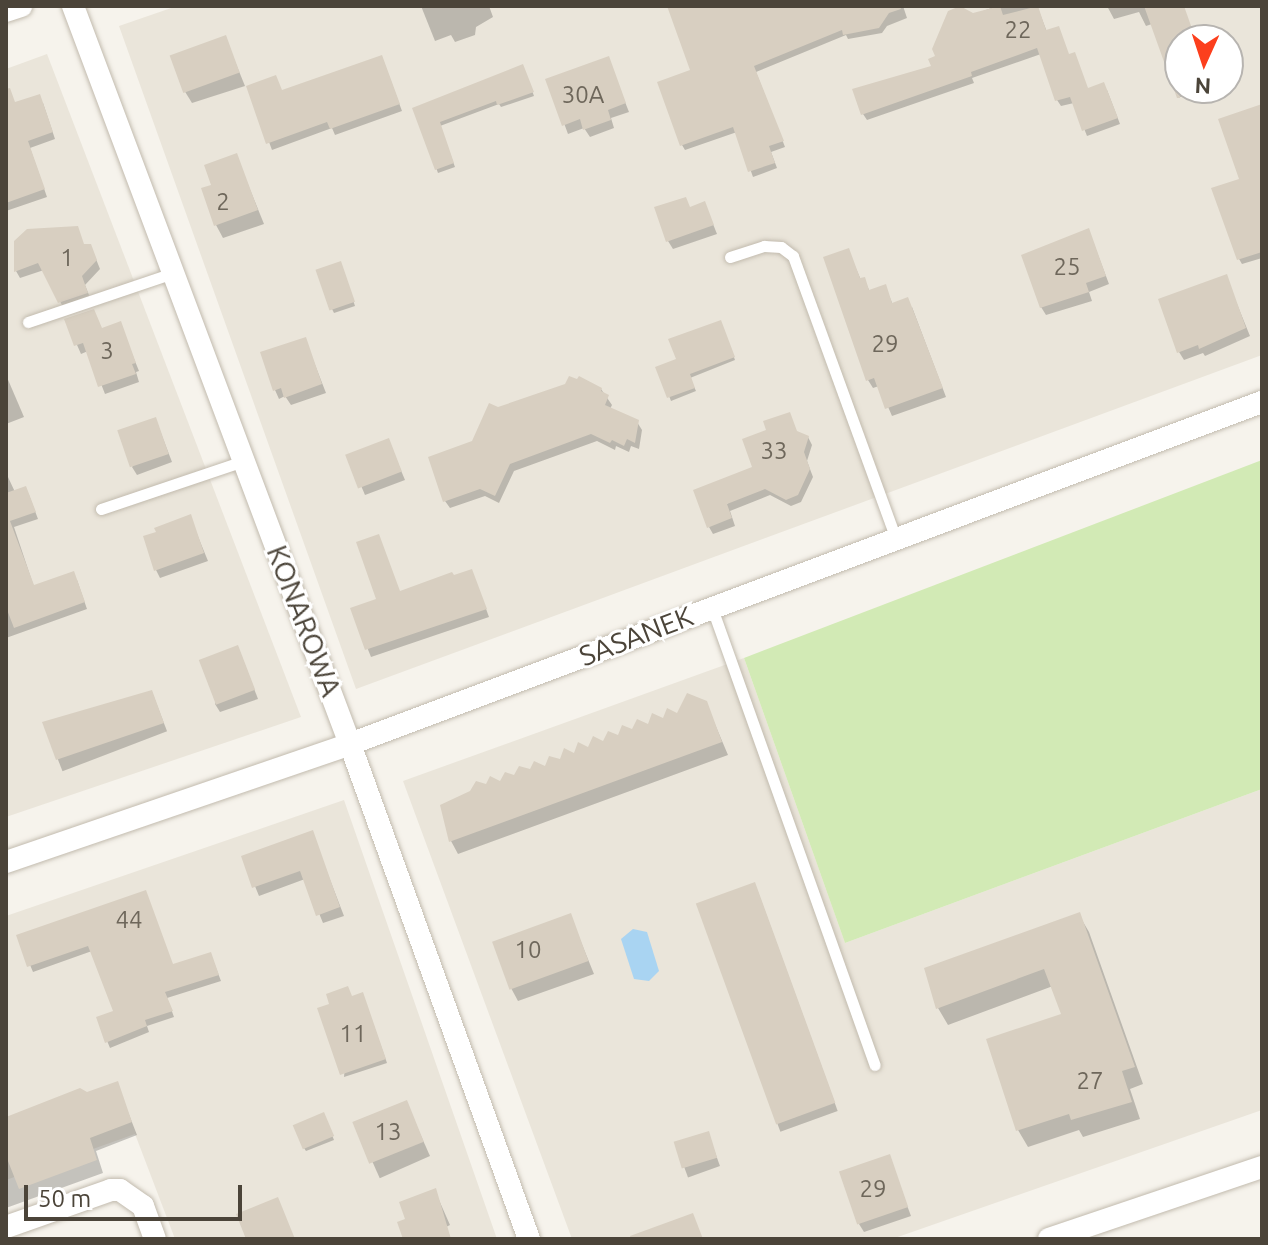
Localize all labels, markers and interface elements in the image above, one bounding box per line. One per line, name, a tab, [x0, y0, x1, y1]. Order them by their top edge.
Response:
house number: 22	[1004, 16, 1032, 44]
north arrow	[1164, 24, 1244, 104]
text: N	[1194, 74, 1212, 99]
house number: 30A	[562, 81, 604, 109]
house number: 2	[216, 188, 230, 216]
house number: 1	[60, 244, 74, 272]
house number: 25	[1053, 253, 1081, 281]
house number: 29	[871, 330, 899, 358]
house number: 3	[100, 337, 114, 365]
house number: 33	[760, 437, 788, 465]
street label: KONAROWA	[260, 541, 348, 701]
street label: SASANEK	[574, 599, 698, 673]
house number: 44	[115, 906, 143, 934]
house number: 10	[514, 936, 542, 964]
house number: 11	[339, 1020, 367, 1048]
house number: 27	[1076, 1067, 1104, 1095]
house number: 13	[374, 1118, 402, 1146]
scale bar	[28, 1169, 246, 1219]
house number: 29	[859, 1175, 887, 1203]
text: 50 m	[38, 1185, 91, 1212]

